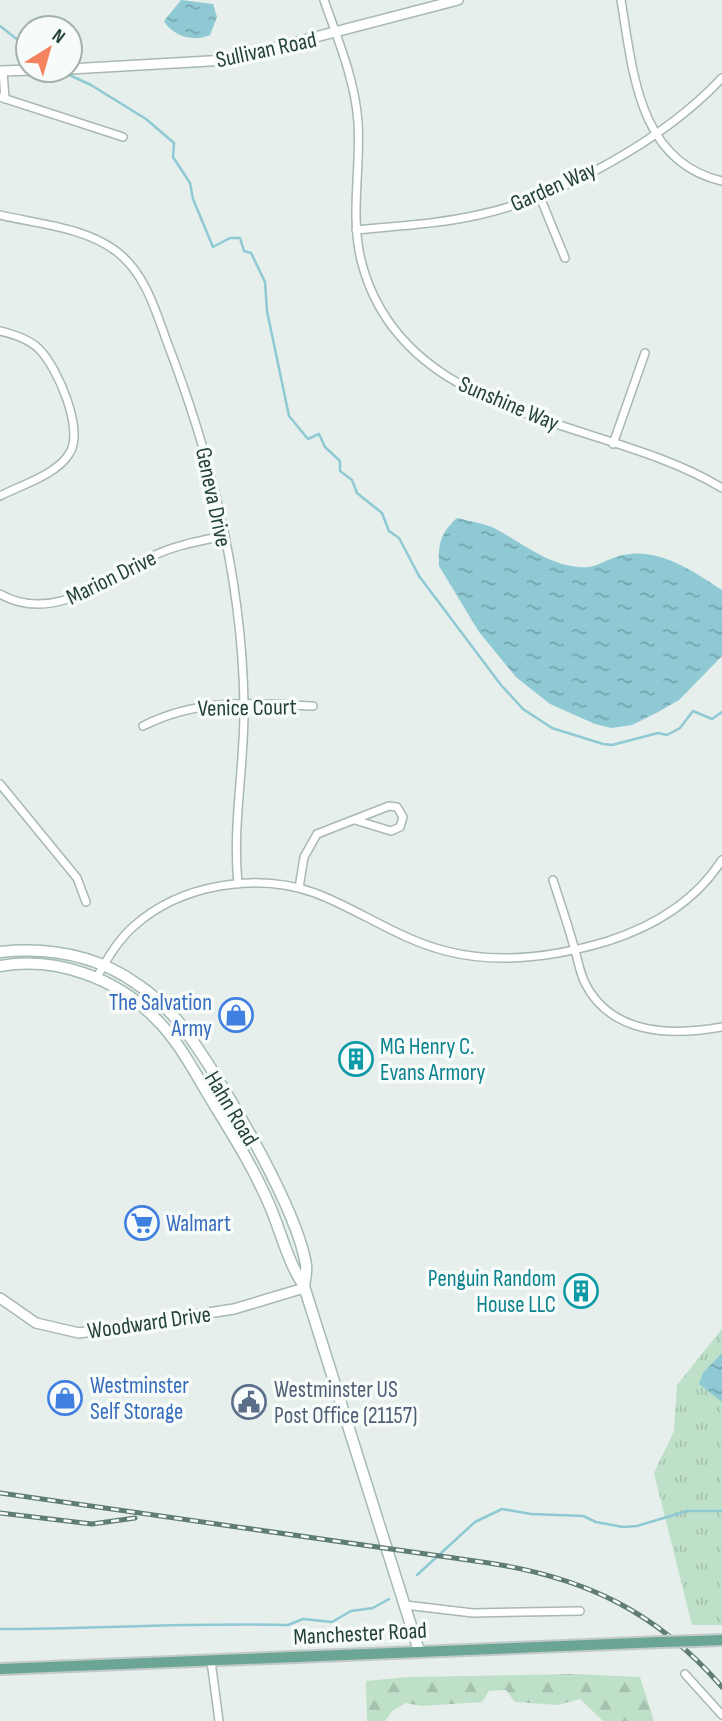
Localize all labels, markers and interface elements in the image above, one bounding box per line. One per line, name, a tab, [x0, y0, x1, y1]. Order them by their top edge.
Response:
north arrow	[14, 14, 84, 84]
text: N	[47, 24, 69, 49]
street label: Sullivan Road	[213, 26, 319, 74]
street label: Garden Way	[506, 156, 601, 218]
street label: Sunshine Way	[454, 370, 563, 438]
street label: Geneva Drive	[189, 445, 237, 549]
street label: Marion Drive	[62, 544, 161, 612]
street label: Venice Court	[197, 693, 297, 723]
place label: The Salvation Army	[109, 989, 212, 1043]
shop icon: The Salvation Army	[217, 996, 255, 1034]
place label: MG Henry C. Evans Armory	[380, 1033, 486, 1087]
building icon: MG Henry C. Evans Armory	[337, 1040, 375, 1078]
street label: Hahn Road	[198, 1066, 264, 1151]
supermarket icon: Walmart	[123, 1204, 161, 1242]
place label: Walmart	[166, 1210, 231, 1238]
place label: Penguin Random House LLC	[428, 1265, 556, 1319]
building icon: Penguin Random House LLC	[562, 1272, 600, 1310]
street label: Woodward Drive	[86, 1300, 213, 1346]
place label: Westminster Self Storage	[90, 1372, 189, 1426]
place label: Westminster US Post Office (21157)	[274, 1376, 417, 1430]
shop icon: Westminster Self Storage	[46, 1379, 84, 1417]
public building icon: Westminster US Post Office (21157)	[230, 1383, 268, 1421]
street label: Manchester Road	[293, 1617, 427, 1651]

